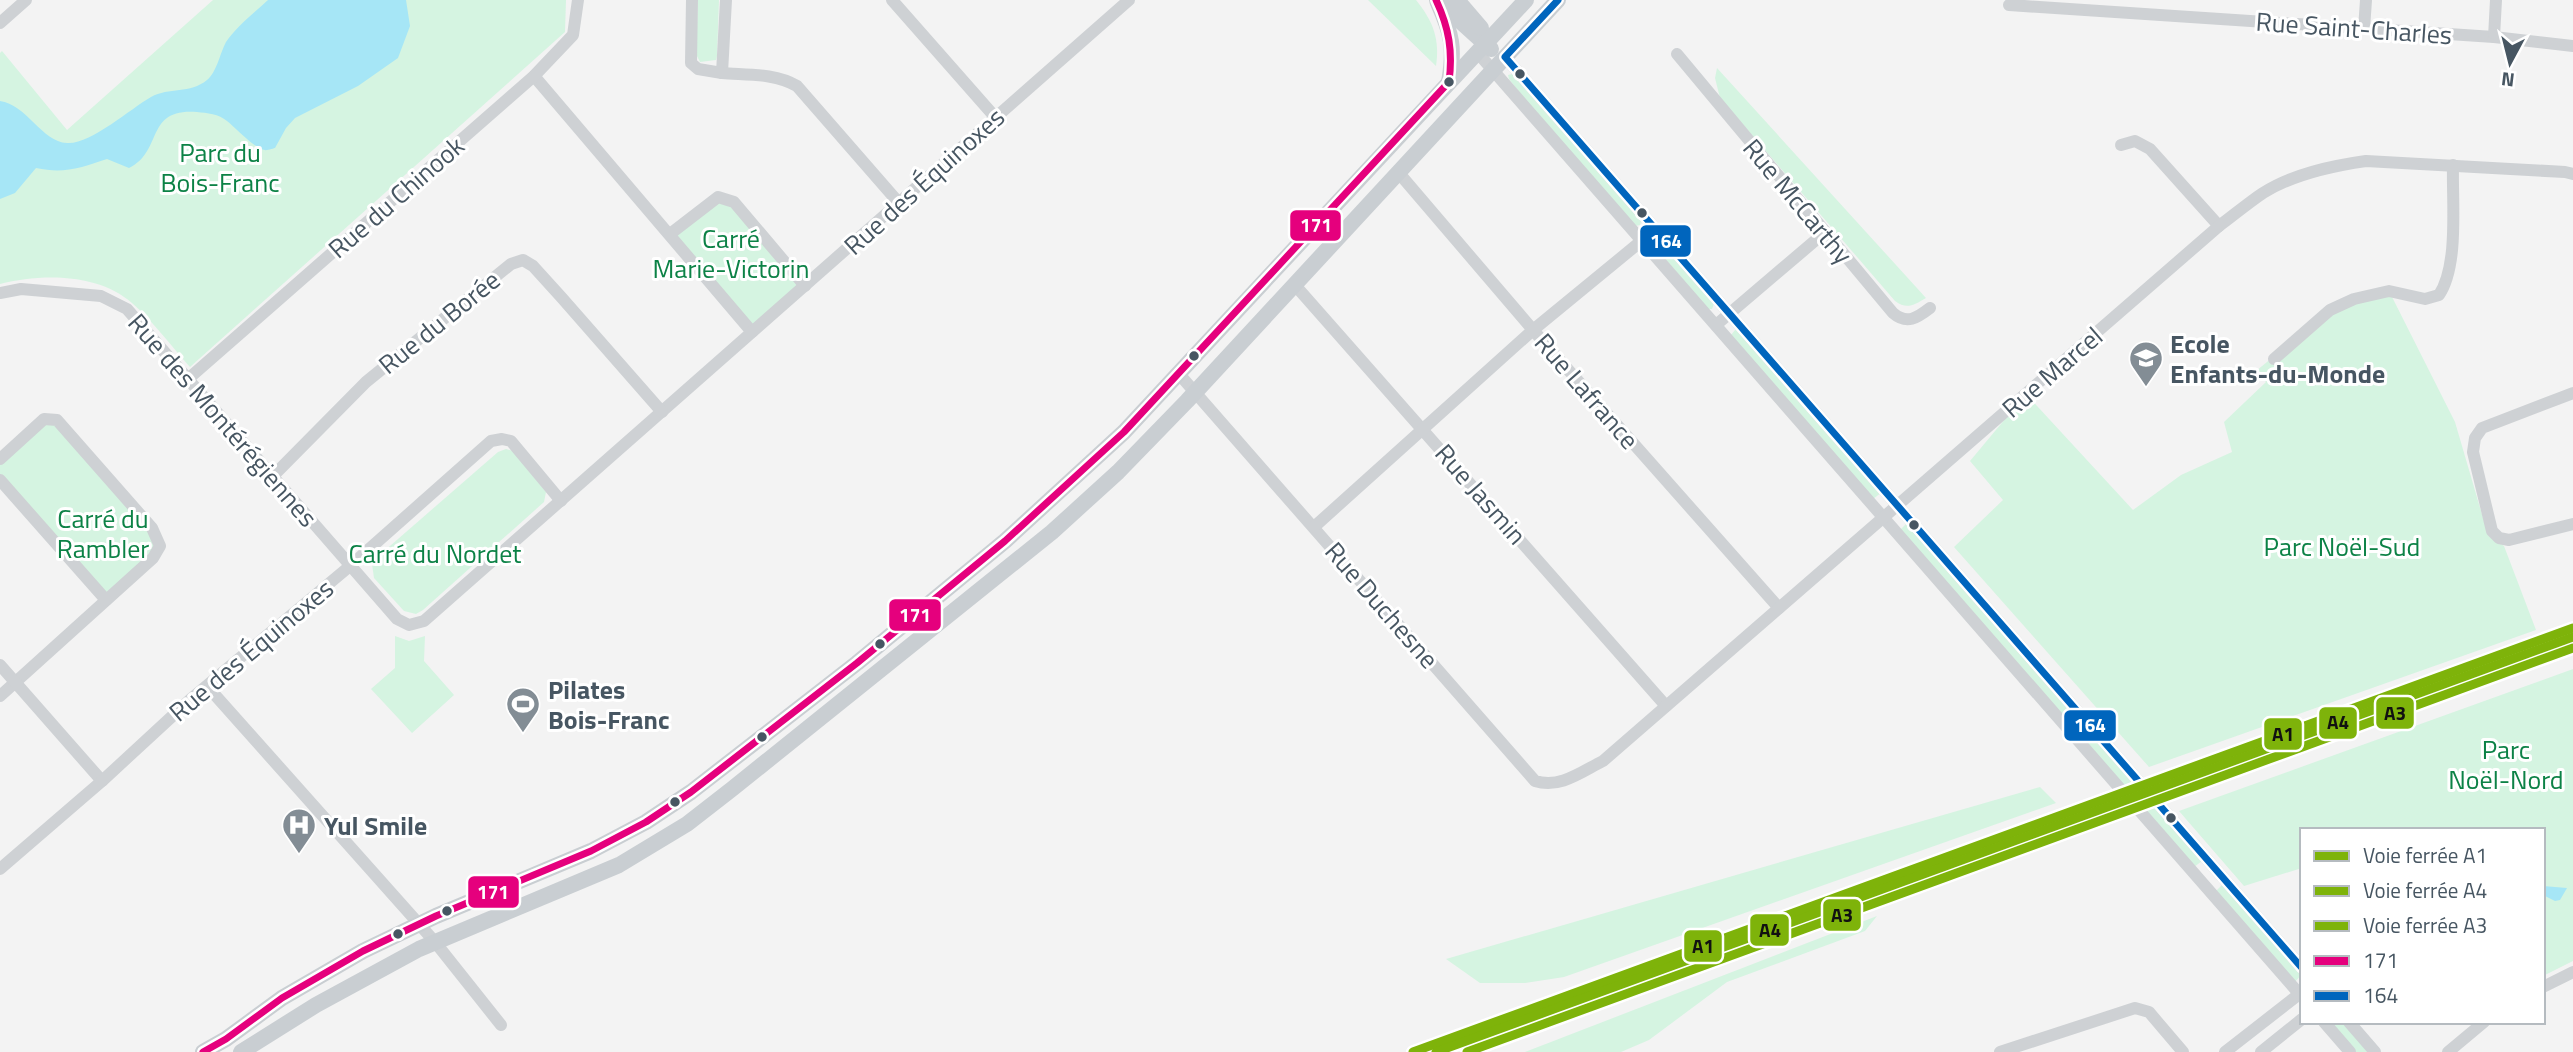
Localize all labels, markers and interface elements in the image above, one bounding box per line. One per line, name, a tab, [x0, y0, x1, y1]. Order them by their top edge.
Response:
street label: Rue Saint-Charles	[2255, 2, 2453, 54]
north arrow	[2475, 28, 2545, 98]
text: N	[2500, 65, 2516, 96]
unlabelled marker	[1513, 67, 1527, 81]
unlabelled marker	[1442, 75, 1456, 89]
street label: Rue des Équinoxes	[835, 98, 1013, 264]
street label: Rue du Chinook	[319, 127, 473, 267]
street label: Rue McCarthy	[1734, 130, 1862, 272]
park label: Parc du Bois-Franc	[160, 133, 280, 202]
unlabelled marker	[1635, 206, 1649, 220]
line badge: 171	[1289, 209, 1342, 242]
text: 171	[1300, 210, 1332, 239]
park label: Carré Marie-Victorin	[653, 219, 809, 288]
line badge: 164	[1639, 224, 1692, 258]
text: 164	[1650, 226, 1682, 255]
street label: Rue du Borée	[370, 261, 508, 383]
street label: Rue des Montérégiennes	[119, 305, 327, 535]
street label: Rue Marcel	[1993, 317, 2111, 427]
street label: Rue Lafrance	[1525, 324, 1649, 458]
place label: Ecole Enfants-du-Monde	[2170, 324, 2385, 393]
school or university icon: Ecole Enfants-du-Monde	[2127, 339, 2165, 388]
unlabelled marker	[1187, 349, 1201, 363]
street label: Rue Jasmin	[1426, 435, 1536, 553]
park label: Carré du Rambler	[57, 499, 149, 568]
unlabelled marker	[1907, 518, 1921, 532]
park label: Parc Noël-Sud	[2264, 527, 2420, 566]
street label: Rue Duchesne	[1316, 533, 1448, 677]
park label: Carré du Nordet	[349, 534, 521, 573]
street label: Rue des Équinoxes	[160, 569, 342, 731]
line badge: 171	[888, 598, 942, 632]
text: 171	[899, 600, 931, 629]
unlabelled marker	[873, 637, 887, 651]
place label: Pilates Bois-Franc	[548, 670, 670, 739]
sports icon: Pilates Bois-Franc	[504, 685, 542, 734]
line badge: A3	[2375, 696, 2415, 730]
text: A3	[2384, 698, 2406, 727]
line badge: A4	[2318, 706, 2358, 740]
text: A4	[2327, 707, 2349, 736]
line badge: 164	[2063, 709, 2117, 742]
text: 164	[2074, 710, 2106, 739]
line badge: A1	[2263, 717, 2303, 751]
text: A1	[2272, 719, 2294, 748]
unlabelled marker	[755, 730, 769, 744]
park label: Parc Noël-Nord	[2448, 730, 2564, 799]
unlabelled marker	[668, 795, 682, 809]
hospital icon: Yul Smile	[280, 806, 318, 855]
place label: Yul Smile	[324, 806, 427, 845]
unlabelled marker	[2164, 811, 2178, 825]
legend	[2300, 828, 2545, 1024]
text: Voie ferrée A1	[2363, 839, 2487, 871]
text: Voie ferrée A4	[2363, 874, 2487, 906]
line badge: 171	[467, 875, 520, 909]
text: 171	[477, 877, 509, 906]
line badge: A3	[1822, 898, 1862, 932]
text: A3	[1831, 900, 1853, 929]
unlabelled marker	[440, 904, 454, 918]
text: Voie ferrée A3	[2363, 909, 2487, 941]
line badge: A4	[1749, 913, 1790, 947]
text: A4	[1759, 915, 1781, 944]
unlabelled marker	[391, 927, 405, 941]
line badge: A1	[1683, 929, 1723, 963]
text: A1	[1692, 931, 1714, 960]
text: 171	[2363, 944, 2398, 976]
text: 164	[2363, 979, 2398, 1011]

